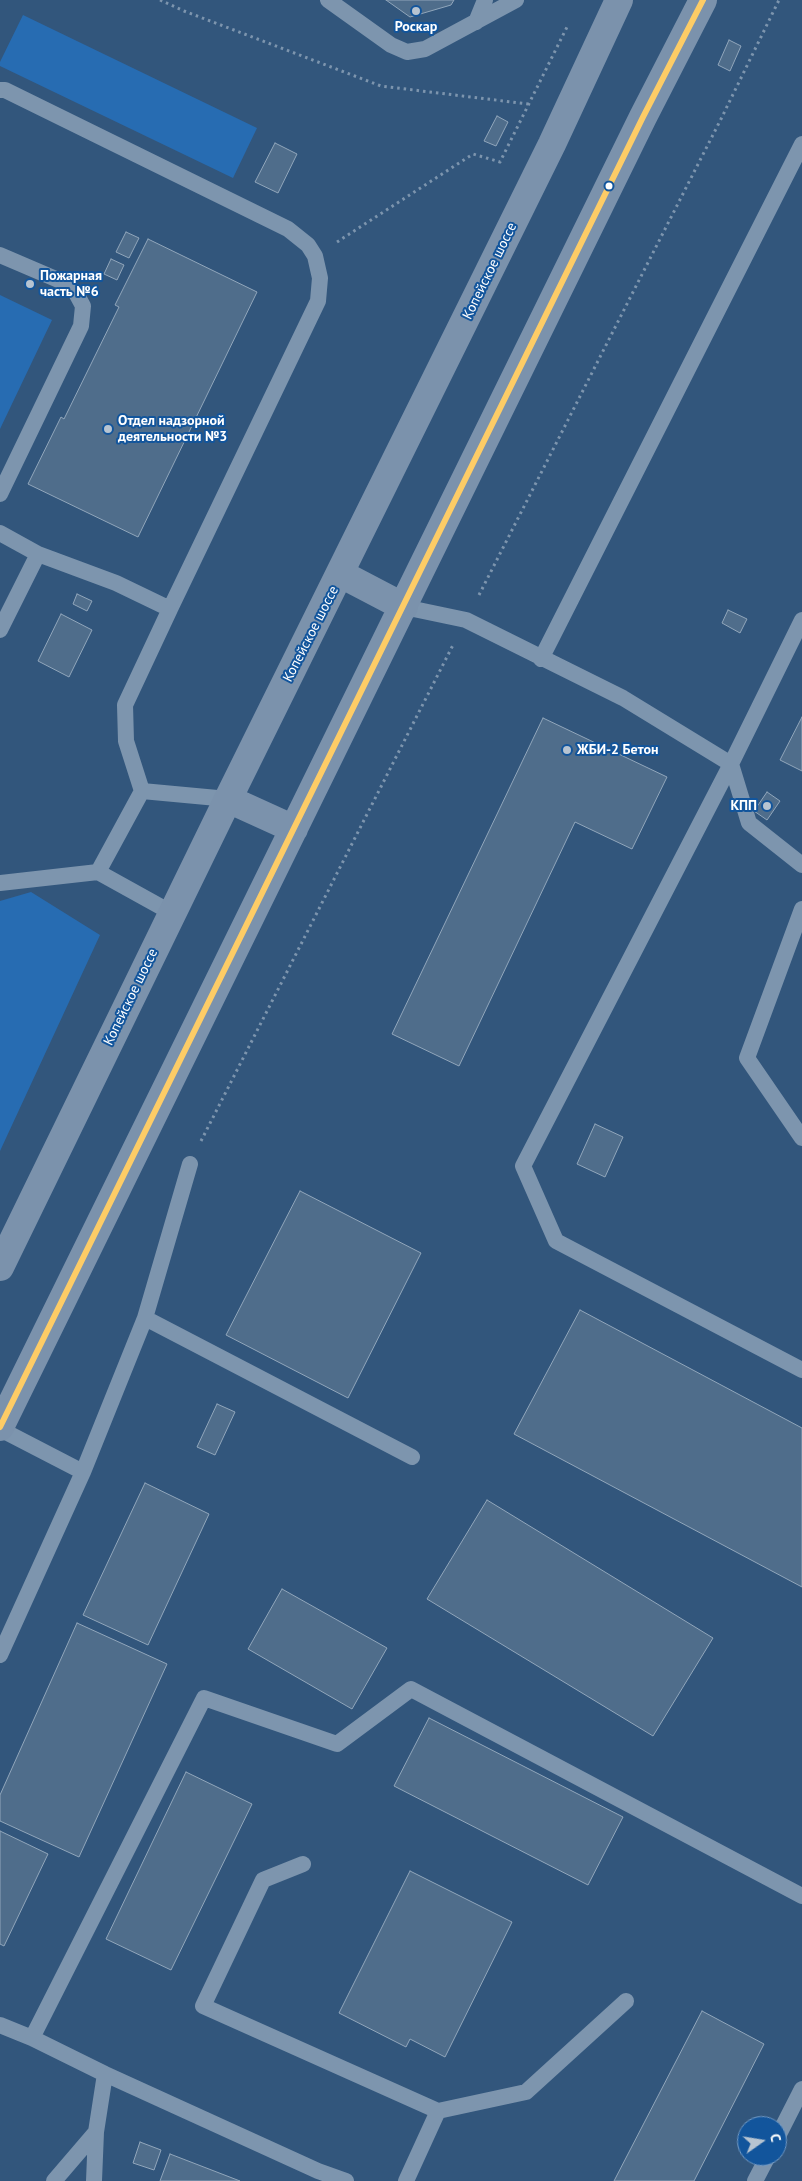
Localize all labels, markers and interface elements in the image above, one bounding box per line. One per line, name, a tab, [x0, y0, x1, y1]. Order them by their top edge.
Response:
marker: Роскар	[410, 5, 422, 17]
place label: Роскар	[395, 19, 437, 35]
unlabelled marker	[604, 181, 614, 191]
street label: Копейское шоссе	[459, 220, 521, 322]
place label: Пожарная часть №6	[40, 268, 102, 300]
marker: Пожарная часть №6	[24, 278, 36, 290]
place label: Отдел надзорной деятельности №3	[118, 413, 227, 446]
marker: Отдел надзорной деятельности №3	[102, 423, 114, 435]
street label: Копейское шоссе	[280, 583, 342, 685]
place label: ЖБИ-2 Бетон	[577, 742, 658, 758]
marker: ЖБИ-2 Бетон	[561, 744, 573, 756]
place label: КПП	[730, 798, 757, 814]
marker: КПП	[761, 800, 773, 812]
street label: Копейское шоссе	[100, 946, 162, 1048]
north arrow	[737, 2116, 787, 2166]
text: С	[766, 2132, 785, 2144]

